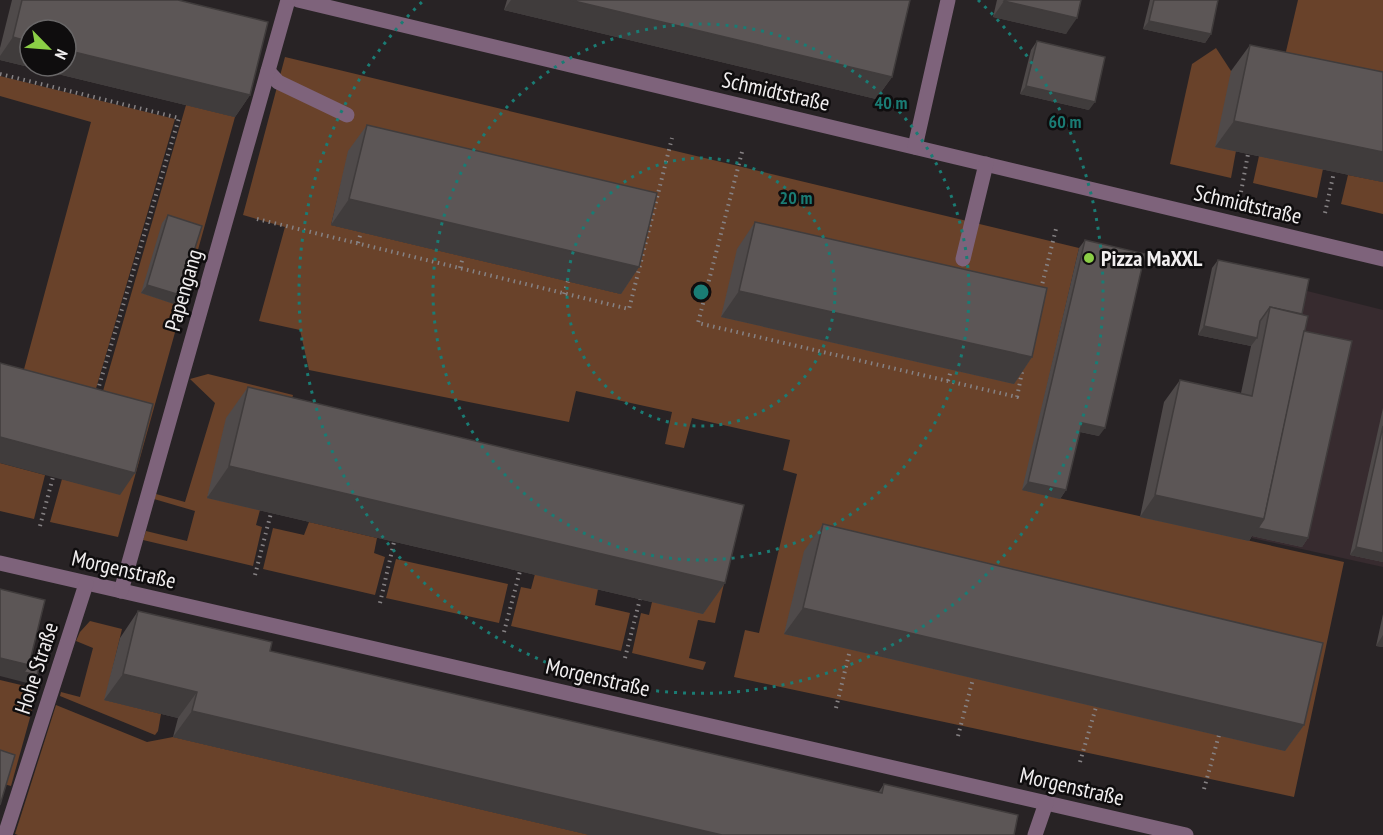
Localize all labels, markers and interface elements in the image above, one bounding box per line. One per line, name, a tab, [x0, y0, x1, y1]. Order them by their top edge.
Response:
north arrow	[18, 18, 78, 78]
text: N	[51, 46, 72, 62]
street label: Schmidtstraße	[719, 65, 833, 117]
text: 40 m	[875, 91, 907, 114]
text: 60 m	[1049, 110, 1081, 133]
street label: Schmidtstraße	[1191, 178, 1305, 230]
text: 20 m	[780, 186, 812, 209]
place label: Pizza MaXXL	[1101, 244, 1203, 272]
street label: Papengang	[158, 246, 208, 334]
marker: Pizza MaXXL	[1082, 251, 1096, 265]
centre of rings	[691, 282, 711, 302]
street label: Morgenstraße	[69, 543, 179, 595]
street label: Hohe Straße	[8, 619, 64, 717]
street label: Morgenstraße	[543, 651, 653, 703]
street label: Morgenstraße	[1017, 760, 1127, 812]

